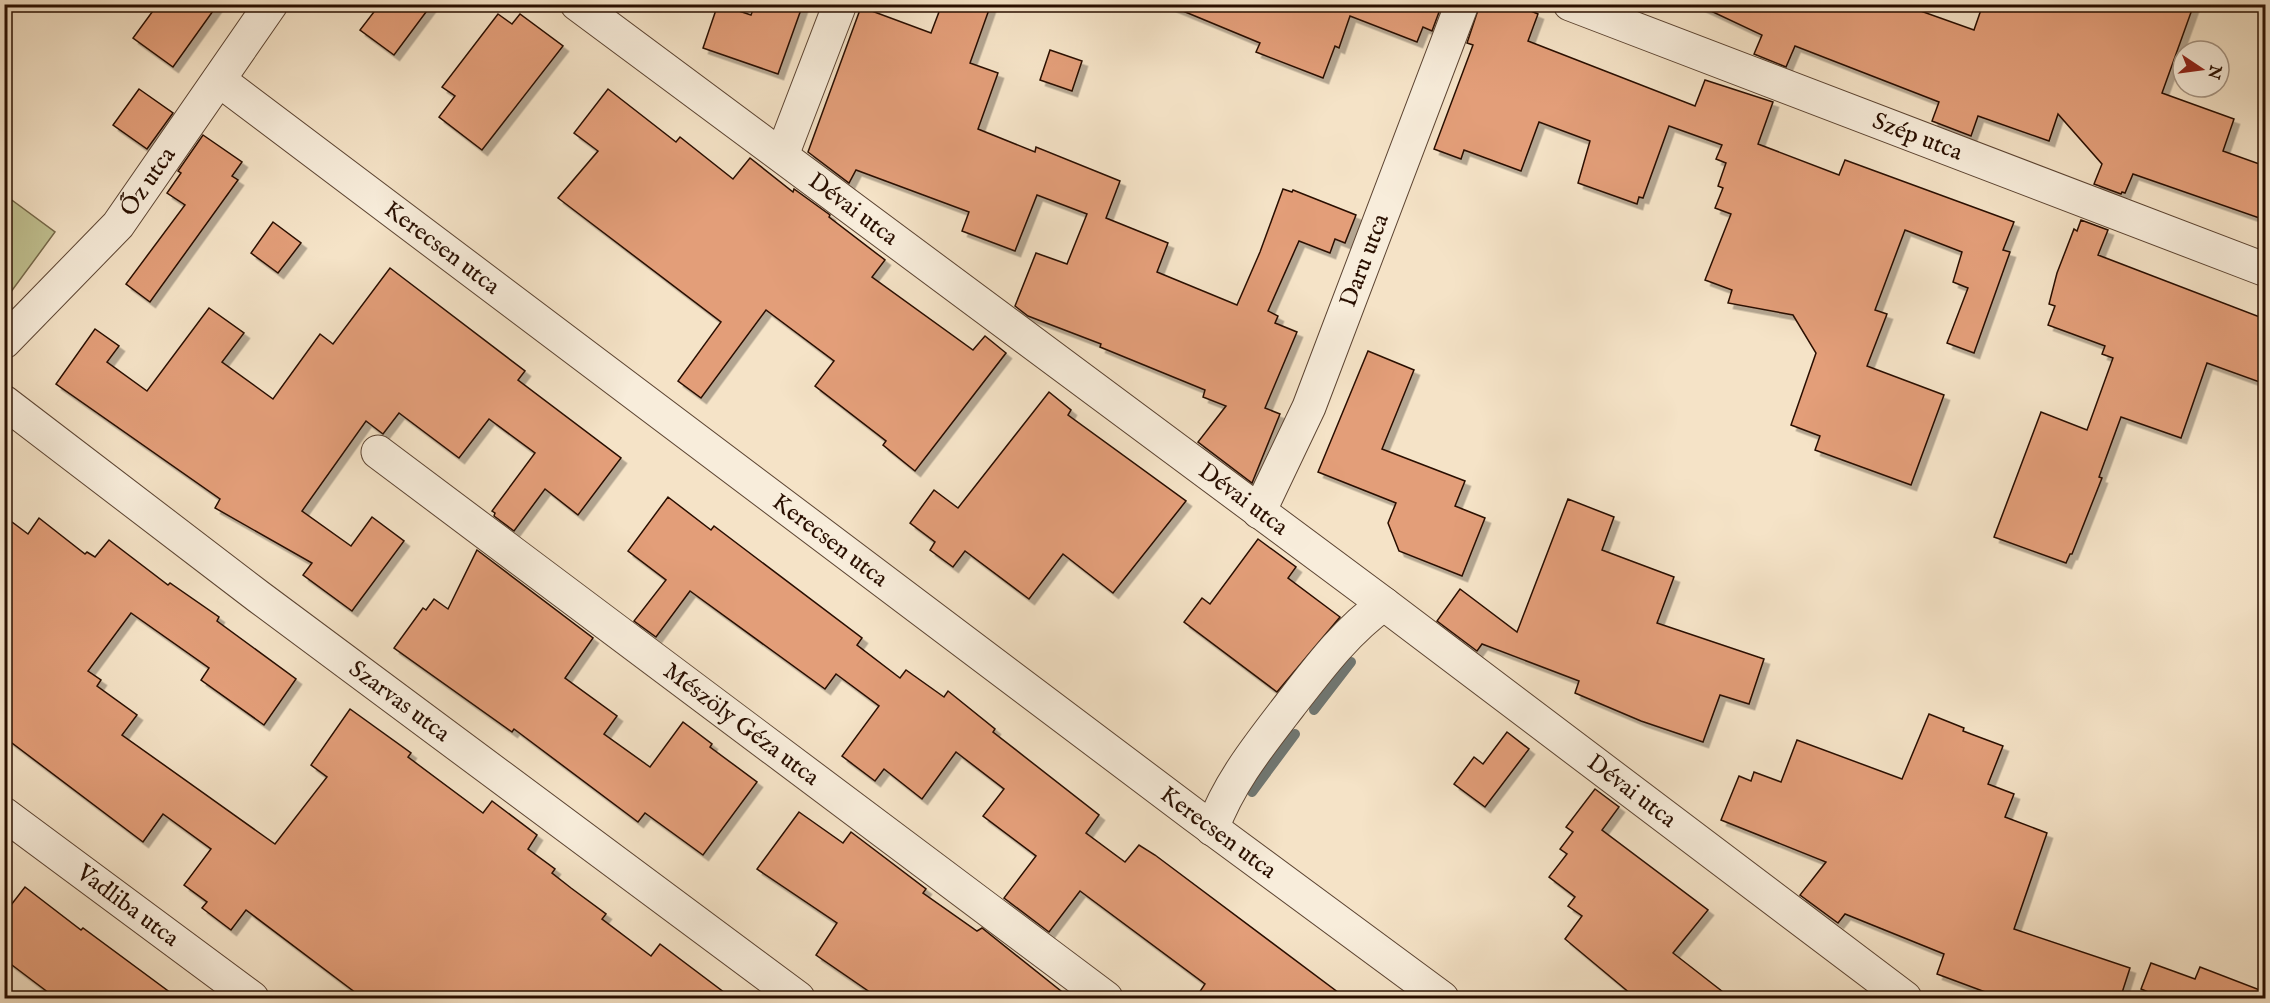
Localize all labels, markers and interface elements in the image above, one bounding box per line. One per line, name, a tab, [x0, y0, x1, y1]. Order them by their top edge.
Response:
north arrow	[2171, 39, 2231, 99]
text: N	[2202, 62, 2225, 81]
street label: Szép utca	[1868, 106, 1968, 168]
street label: Őz utca	[113, 140, 183, 222]
street label: Dévai utca	[802, 166, 905, 253]
street label: Kerecsen utca	[378, 194, 506, 302]
street label: Daru utca	[1333, 209, 1397, 312]
street label: Dévai utca	[1192, 456, 1295, 543]
street label: Kerecsen utca	[766, 487, 895, 595]
street label: Szarvas utca	[343, 654, 457, 750]
street label: Mészöly Géza utca	[657, 656, 826, 793]
street label: Dévai utca	[1581, 747, 1683, 835]
street label: Kerecsen utca	[1154, 779, 1283, 886]
street label: Vadliba utca	[69, 857, 186, 954]

